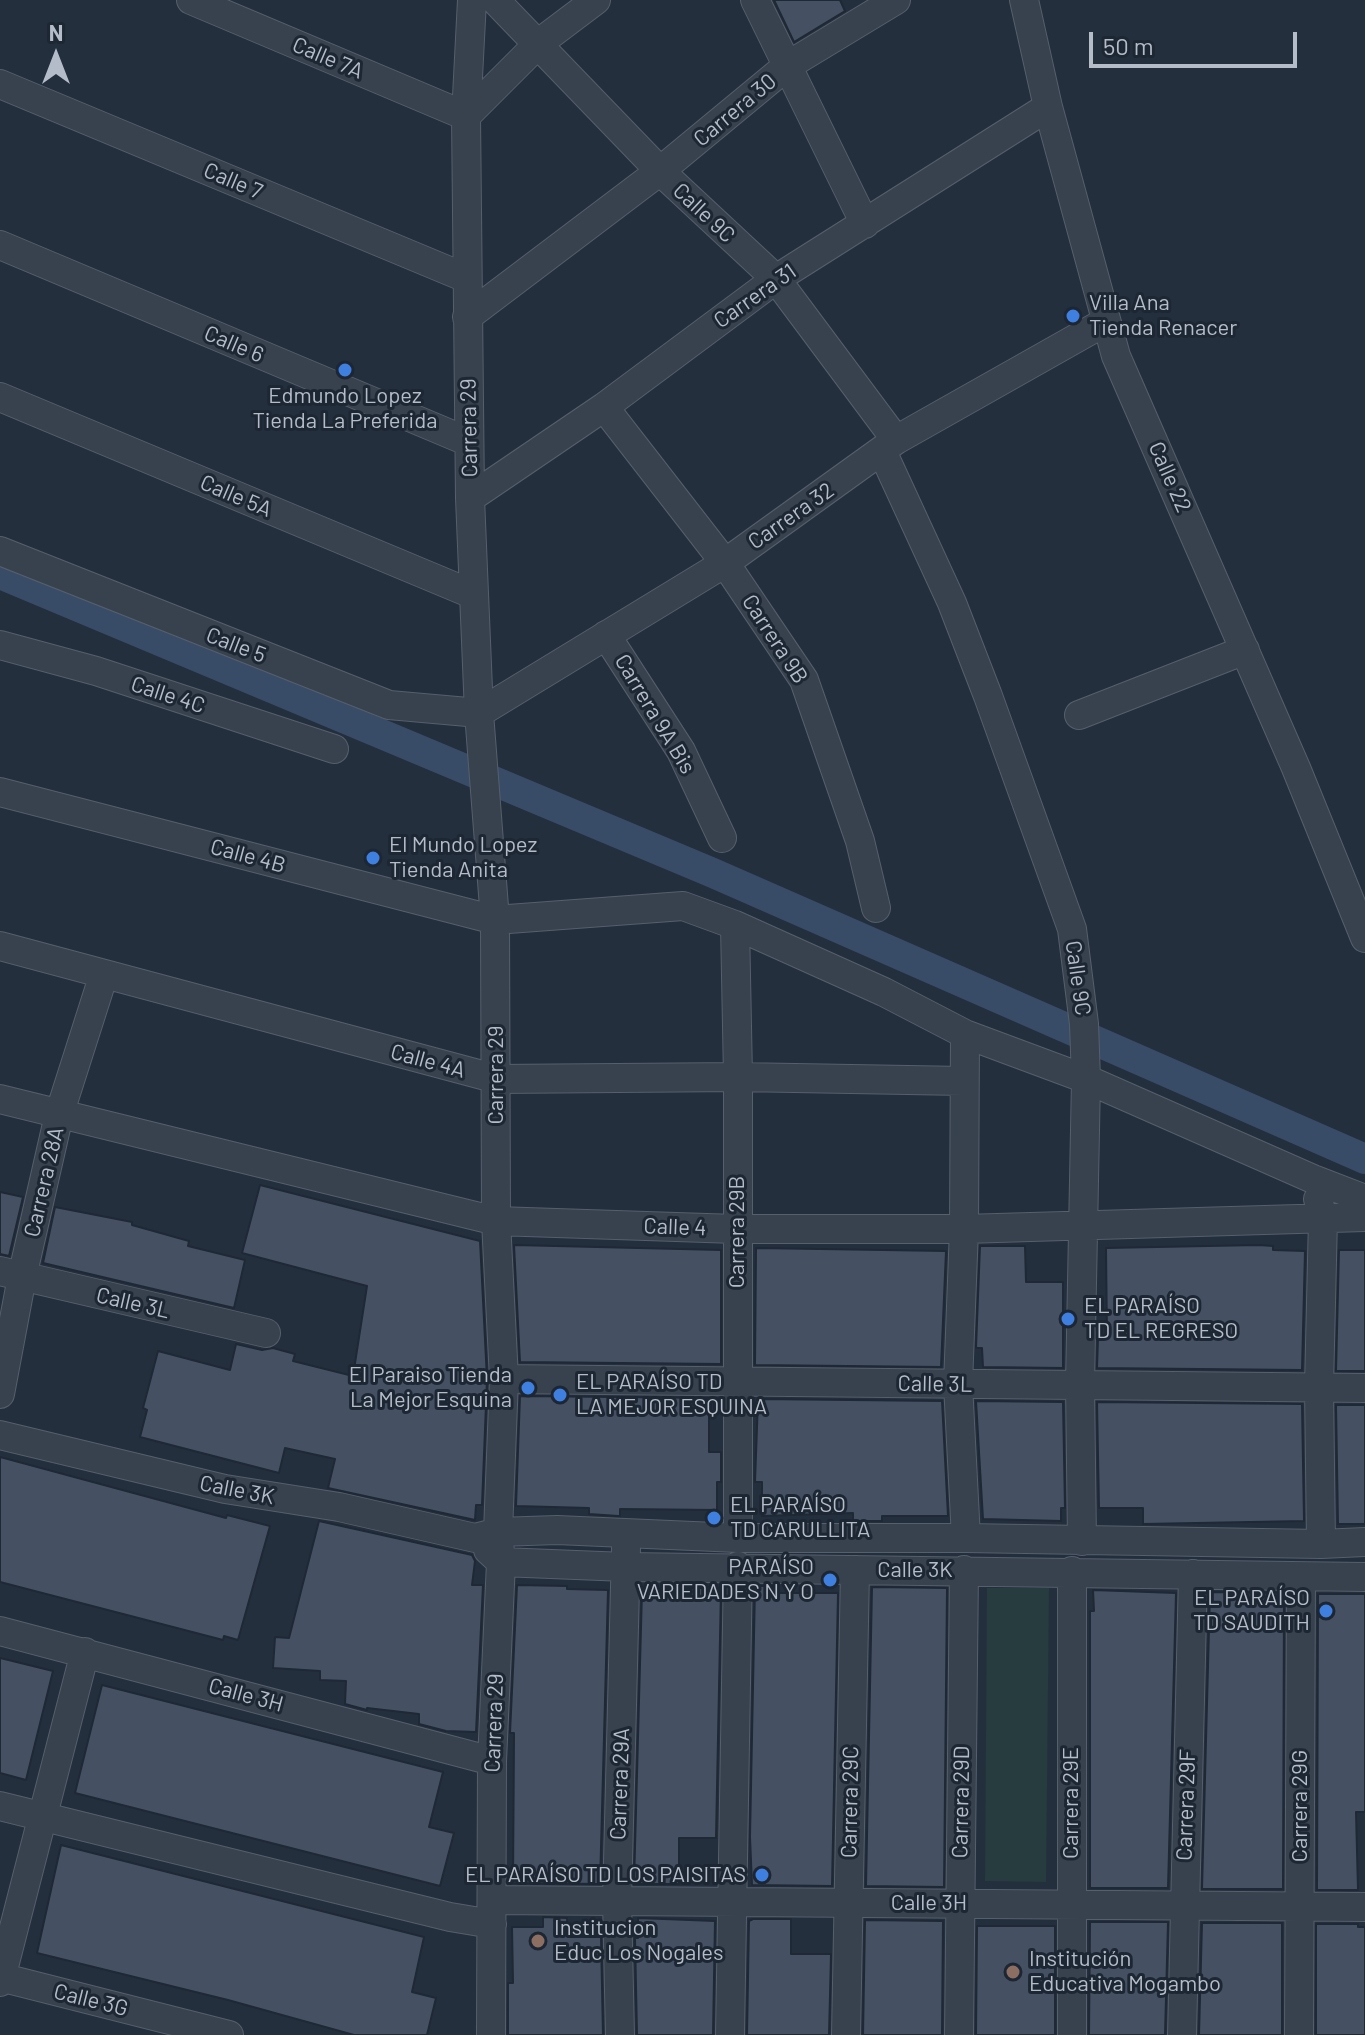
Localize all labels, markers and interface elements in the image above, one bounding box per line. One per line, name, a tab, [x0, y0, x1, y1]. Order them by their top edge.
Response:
north arrow	[16, 16, 96, 96]
scale bar	[1093, 16, 1301, 66]
text: N	[49, 19, 63, 45]
street label: Calle 7A	[289, 31, 367, 85]
text: 50 m	[1103, 31, 1154, 60]
street label: Carrera 30	[688, 68, 782, 152]
street label: Calle 7	[200, 157, 266, 205]
street label: Calle 9C	[667, 178, 741, 248]
street label: Carrera 31	[709, 258, 801, 334]
place label: Villa Ana Tienda Renacer	[1089, 290, 1237, 342]
marker: Villa Ana Tienda Renacer	[1064, 307, 1082, 325]
street label: Calle 6	[200, 320, 268, 368]
marker: Edmundo Lopez Tienda La Preferida	[336, 361, 354, 379]
street label: Carrera 29	[455, 378, 483, 478]
place label: Edmundo Lopez Tienda La Preferida	[253, 383, 437, 434]
street label: Calle 22	[1143, 438, 1197, 516]
street label: Calle 5A	[196, 469, 276, 523]
street label: Carrera 32	[743, 477, 839, 555]
street label: Carrera 9B	[736, 589, 814, 689]
street label: Calle 5	[202, 622, 270, 668]
street label: Carrera 9A Bis	[609, 649, 701, 779]
street label: Calle 4C	[128, 671, 208, 719]
place label: El Mundo Lopez Tienda Anita	[389, 832, 537, 884]
street label: Calle 4B	[208, 833, 288, 879]
marker: El Mundo Lopez Tienda Anita	[364, 849, 382, 867]
street label: Calle 9C	[1060, 939, 1096, 1017]
street label: Carrera 29	[483, 1026, 509, 1124]
street label: Calle 4A	[388, 1038, 468, 1084]
street label: Carrera 28A	[19, 1124, 69, 1240]
street label: Carrera 29B	[724, 1176, 750, 1288]
street label: Calle 4	[643, 1213, 707, 1241]
street label: Calle 3L	[94, 1282, 172, 1324]
place label: EL PARAÍSO TD EL REGRESO	[1084, 1293, 1238, 1344]
marker: EL PARAÍSO TD EL REGRESO	[1059, 1310, 1077, 1328]
place label: El Paraiso Tienda La Mejor Esquina	[349, 1362, 512, 1414]
place label: EL PARAÍSO TD LA MEJOR ESQUINA	[576, 1369, 767, 1420]
street label: Calle 3L	[898, 1370, 972, 1398]
marker: El Paraiso Tienda La Mejor Esquina	[519, 1379, 537, 1397]
marker: EL PARAÍSO TD LA MEJOR ESQUINA	[551, 1386, 569, 1404]
street label: Calle 3K	[197, 1470, 277, 1510]
place label: EL PARAÍSO TD CARULLITA	[730, 1492, 870, 1544]
marker: EL PARAÍSO TD CARULLITA	[705, 1509, 723, 1527]
place label: PARAÍSO VARIEDADES N Y O	[637, 1554, 814, 1606]
street label: Calle 3K	[877, 1557, 953, 1583]
marker: PARAÍSO VARIEDADES N Y O	[821, 1571, 839, 1589]
place label: EL PARAÍSO TD SAUDITH	[1193, 1585, 1310, 1636]
marker: EL PARAÍSO TD SAUDITH	[1317, 1602, 1335, 1620]
street label: Calle 3H	[206, 1672, 286, 1718]
street label: Carrera 29	[479, 1673, 509, 1773]
street label: Carrera 29A	[605, 1727, 635, 1841]
street label: Carrera 29C	[836, 1746, 864, 1858]
street label: Carrera 29D	[947, 1746, 975, 1858]
street label: Carrera 29E	[1058, 1747, 1084, 1859]
street label: Carrera 29F	[1171, 1749, 1201, 1861]
street label: Carrera 29G	[1287, 1750, 1313, 1862]
place label: EL PARAÍSO TD LOS PAISITAS	[465, 1862, 746, 1888]
marker: EL PARAÍSO TD LOS PAISITAS	[753, 1866, 771, 1884]
street label: Calle 3H	[891, 1890, 967, 1916]
place label: Institucion Educ Los Nogales	[554, 1915, 723, 1966]
marker: Institucion Educ Los Nogales	[529, 1932, 547, 1950]
place label: Institución Educativa Mogambo	[1029, 1946, 1221, 1998]
marker: Institución Educativa Mogambo	[1004, 1963, 1022, 1981]
street label: Calle 3G	[51, 1978, 131, 2022]

